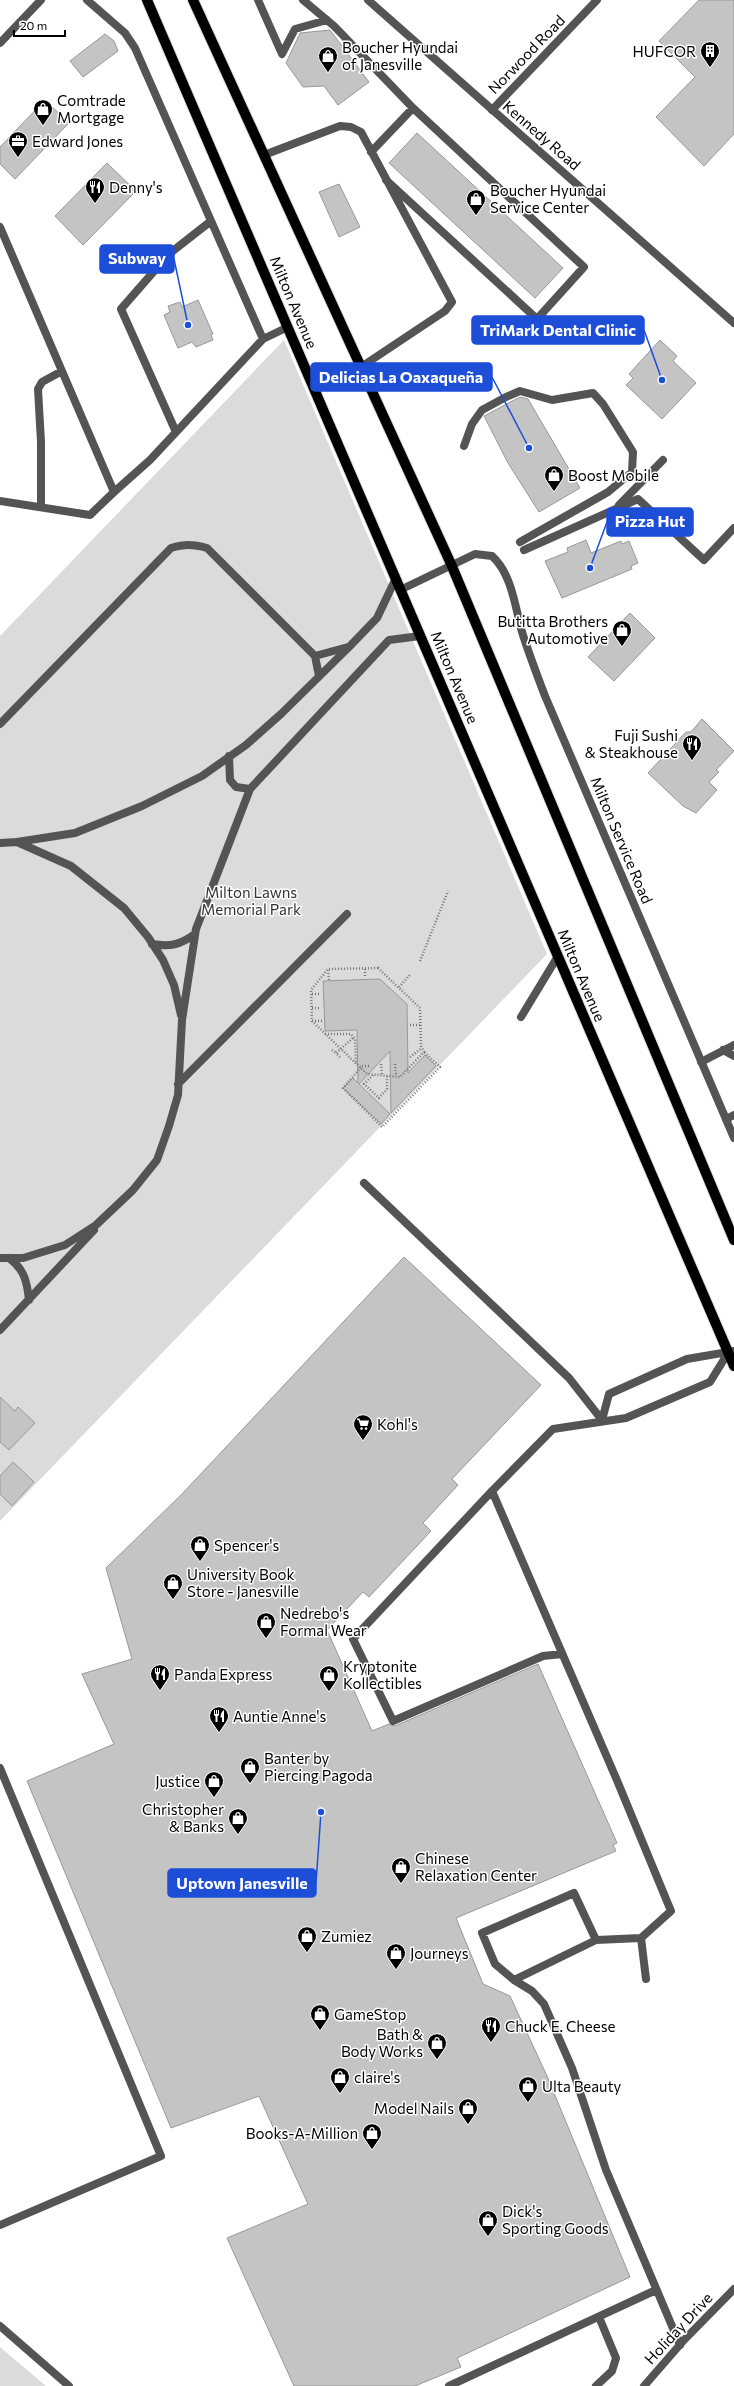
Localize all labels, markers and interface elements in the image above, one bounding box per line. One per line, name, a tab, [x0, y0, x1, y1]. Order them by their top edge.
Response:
street label: Norwood Road	[484, 11, 568, 97]
scale bar	[14, 12, 65, 38]
text: 20 m	[20, 18, 47, 32]
place label: Boucher Hyundai of Janesville	[342, 38, 458, 73]
building icon: HUFCOR	[699, 40, 721, 68]
place label: HUFCOR	[633, 42, 696, 60]
shop icon: Boucher Hyundai of Janesville	[317, 45, 339, 73]
place label: Comtrade Mortgage	[57, 91, 126, 126]
street label: Kennedy Road	[500, 96, 584, 174]
shop icon: Comtrade Mortgage	[32, 98, 54, 126]
office icon: Edward Jones	[7, 130, 29, 158]
place label: Edward Jones	[32, 132, 123, 150]
restaurant icon: Denny's	[84, 176, 106, 204]
place label: Denny's	[109, 178, 163, 196]
place label: Boucher Hyundai Service Center	[490, 181, 606, 216]
shop icon: Boucher Hyundai Service Center	[465, 188, 487, 216]
callout: Subway	[100, 245, 174, 273]
text: Subway	[108, 248, 166, 267]
street label: Milton Avenue	[266, 253, 322, 351]
callout: TriMark Dental Clinic	[472, 316, 644, 344]
text: TriMark Dental Clinic	[480, 320, 636, 339]
callout: Delicias La Oaxaqueña	[311, 363, 492, 391]
text: Delicias La Oaxaqueña	[319, 367, 483, 386]
shop icon: Boost Mobile	[543, 464, 565, 492]
place label: Boost Mobile	[568, 466, 659, 484]
callout: Pizza Hut	[607, 508, 693, 536]
text: Pizza Hut	[615, 511, 686, 530]
place label: Butitta Brothers Automotive	[497, 612, 608, 647]
shop icon: Butitta Brothers Automotive	[611, 619, 633, 647]
street label: Milton Avenue	[427, 628, 483, 726]
place label: Fuji Sushi & Steakhouse	[585, 726, 678, 761]
restaurant icon: Fuji Sushi & Steakhouse	[681, 733, 703, 761]
street label: Milton Service Road	[587, 774, 657, 906]
park label: Milton Lawns Memorial Park	[201, 883, 301, 918]
street label: Milton Avenue	[554, 926, 610, 1024]
supermarket icon: Kohl's	[352, 1413, 374, 1441]
place label: Kohl's	[377, 1415, 418, 1433]
shop icon: Spencer's	[189, 1534, 211, 1562]
place label: Spencer's	[214, 1536, 280, 1554]
place label: University Book Store - Janesville	[187, 1565, 299, 1600]
shop icon: University Book Store - Janesville	[162, 1572, 184, 1600]
place label: Nedrebo's Formal Wear	[280, 1604, 367, 1639]
shop icon: Nedrebo's Formal Wear	[255, 1611, 277, 1639]
place label: Kryptonite Kollectibles	[343, 1657, 422, 1692]
restaurant icon: Panda Express	[149, 1663, 171, 1691]
shop icon: Kryptonite Kollectibles	[318, 1664, 340, 1692]
place label: Panda Express	[174, 1665, 272, 1683]
restaurant icon: Auntie Anne's	[208, 1705, 230, 1733]
place label: Auntie Anne's	[233, 1707, 326, 1725]
place label: Banter by Piercing Pagoda	[264, 1749, 373, 1784]
shop icon: Banter by Piercing Pagoda	[239, 1756, 261, 1784]
shop icon: Justice	[203, 1770, 225, 1798]
place label: Justice	[155, 1772, 200, 1790]
place label: Christopher & Banks	[142, 1800, 224, 1835]
shop icon: Christopher & Banks	[227, 1807, 249, 1835]
place label: Chinese Relaxation Center	[415, 1849, 537, 1884]
shop icon: Chinese Relaxation Center	[390, 1856, 412, 1884]
callout: Uptown Janesville	[168, 1869, 316, 1897]
text: Uptown Janesville	[176, 1873, 308, 1892]
shop icon: Zumiez	[296, 1925, 318, 1953]
place label: Zumiez	[321, 1927, 372, 1945]
shop icon: Journeys	[385, 1942, 407, 1970]
place label: Journeys	[410, 1944, 469, 1962]
shop icon: GameStop	[309, 2003, 331, 2031]
place label: GameStop	[334, 2005, 406, 2023]
restaurant icon: Chuck E. Cheese	[480, 2015, 502, 2043]
place label: Chuck E. Cheese	[505, 2017, 616, 2035]
place label: Bath & Body Works	[341, 2025, 423, 2060]
shop icon: Bath & Body Works	[426, 2032, 448, 2060]
shop icon: claire's	[329, 2066, 351, 2094]
place label: claire's	[354, 2068, 401, 2086]
shop icon: Ulta Beauty	[517, 2075, 539, 2103]
place label: Ulta Beauty	[542, 2077, 622, 2095]
shop icon: Model Nails	[457, 2097, 479, 2125]
place label: Model Nails	[374, 2099, 454, 2117]
shop icon: Books-A-Million	[361, 2122, 383, 2150]
place label: Books-A-Million	[246, 2124, 358, 2142]
place label: Dick's Sporting Goods	[502, 2202, 609, 2237]
shop icon: Dick's Sporting Goods	[477, 2209, 499, 2237]
street label: Holiday Drive	[640, 2288, 716, 2367]

